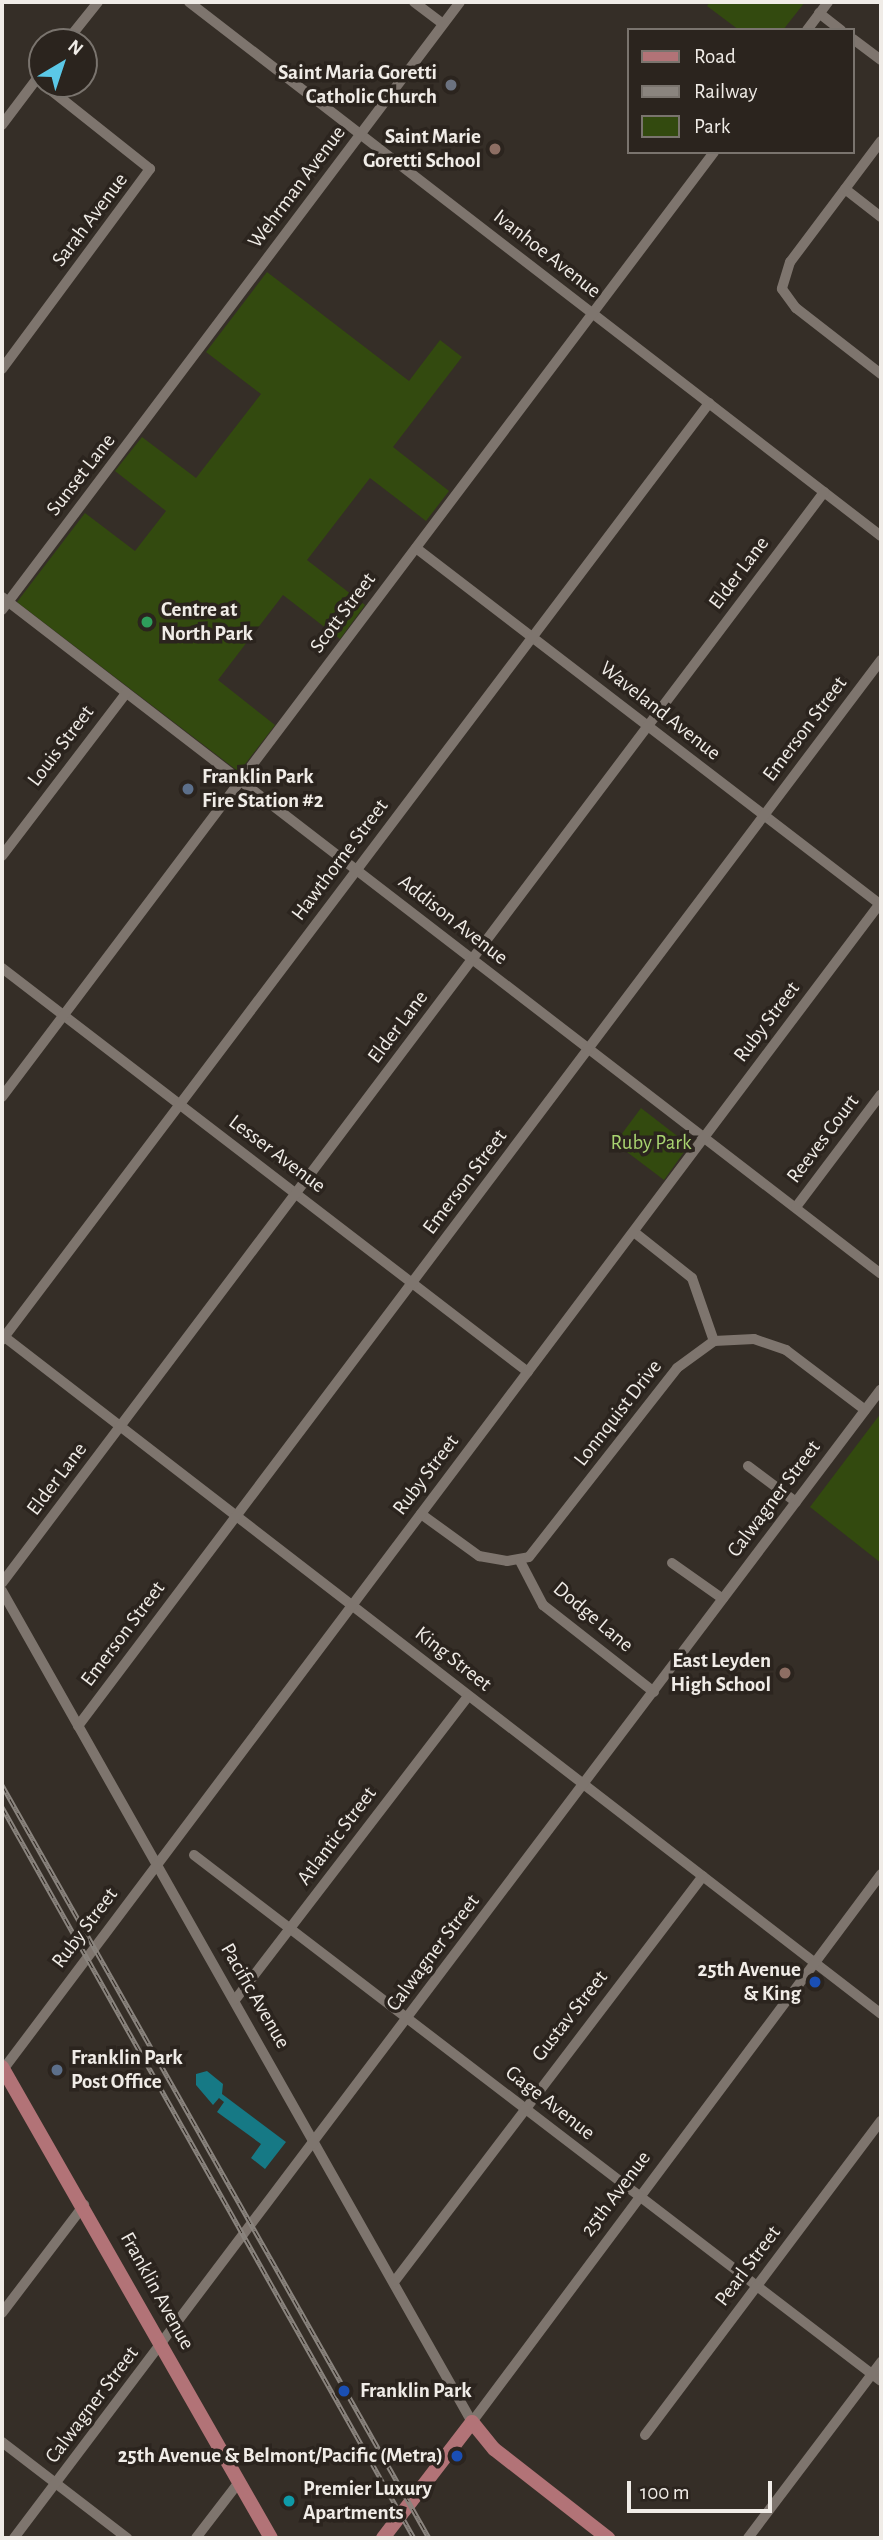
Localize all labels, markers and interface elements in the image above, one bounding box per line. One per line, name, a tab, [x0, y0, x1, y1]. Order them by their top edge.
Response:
north arrow	[28, 28, 98, 98]
legend	[628, 28, 855, 154]
text: N	[64, 36, 86, 59]
text: Road	[694, 46, 736, 67]
place label: Saint Maria Goretti Catholic Church	[278, 60, 437, 110]
marker: Saint Maria Goretti Catholic Church	[443, 77, 459, 93]
text: Railway	[694, 81, 757, 102]
text: Park	[694, 116, 730, 137]
street label: Wehrman Avenue	[243, 121, 351, 253]
place label: Saint Marie Goretti School	[363, 124, 481, 174]
marker: Saint Marie Goretti School	[487, 141, 503, 157]
street label: Sarah Avenue	[47, 168, 133, 272]
street label: Ivanhoe Avenue	[488, 204, 606, 304]
street label: Sunset Lane	[41, 429, 121, 521]
street label: Elder Lane	[703, 532, 775, 614]
street label: Scott Street	[305, 568, 381, 658]
place label: Centre at North Park	[161, 597, 253, 647]
marker: Centre at North Park	[139, 614, 155, 630]
street label: Waveland Avenue	[595, 656, 725, 766]
street label: Emerson Street	[757, 672, 853, 786]
street label: Louis Street	[22, 700, 100, 792]
place label: Franklin Park Fire Station #2	[202, 764, 324, 814]
marker: Franklin Park Fire Station #2	[180, 781, 196, 797]
street label: Hawthorne Street	[286, 794, 394, 926]
street label: Addison Avenue	[393, 869, 513, 971]
street label: Ruby Street	[729, 977, 805, 1067]
street label: Elder Lane	[362, 986, 434, 1068]
street label: Reeves Court	[781, 1090, 865, 1188]
street label: Lesser Avenue	[224, 1109, 330, 1199]
street label: Emerson Street	[417, 1125, 513, 1239]
park label: Ruby Park	[610, 1130, 692, 1156]
street label: Lonnquist Drive	[569, 1355, 667, 1471]
street label: Ruby Street	[388, 1430, 464, 1520]
street label: Calwagner Street	[722, 1436, 826, 1562]
street label: Elder Lane	[21, 1438, 93, 1520]
street label: Dodge Lane	[548, 1576, 638, 1658]
street label: Emerson Street	[75, 1577, 171, 1691]
street label: King Street	[410, 1621, 496, 1697]
place label: East Leyden High School	[670, 1648, 771, 1698]
marker: East Leyden High School	[777, 1665, 793, 1681]
street label: Atlantic Street	[292, 1782, 382, 1890]
street label: Ruby Street	[47, 1883, 123, 1973]
street label: Calwagner Street	[381, 1890, 485, 2016]
street label: Pacific Avenue	[215, 1939, 295, 2053]
place label: 25th Avenue & King	[697, 1957, 801, 2007]
street label: Gustav Street	[527, 1965, 613, 2067]
marker: 25th Avenue & King	[807, 1974, 823, 1990]
place label: Franklin Park Post Office	[71, 2045, 183, 2095]
street label: Gage Avenue	[500, 2060, 600, 2146]
marker: Franklin Park Post Office	[49, 2062, 65, 2078]
street label: 25th Avenue	[576, 2146, 656, 2242]
street label: Pearl Street	[710, 2221, 786, 2311]
street label: Franklin Avenue	[114, 2228, 200, 2354]
street label: Calwagner Street	[40, 2342, 144, 2468]
place label: Franklin Park	[360, 2378, 472, 2404]
marker: Franklin Park	[334, 2381, 354, 2401]
place label: 25th Avenue & Belmont/Pacific (Metra)	[118, 2443, 443, 2469]
marker: 25th Avenue & Belmont/Pacific (Metra)	[449, 2448, 465, 2464]
scale bar	[631, 2466, 776, 2510]
place label: Premier Luxury Apartments	[303, 2476, 432, 2526]
text: 100 m	[640, 2482, 690, 2503]
marker: Premier Luxury Apartments	[281, 2493, 297, 2509]

